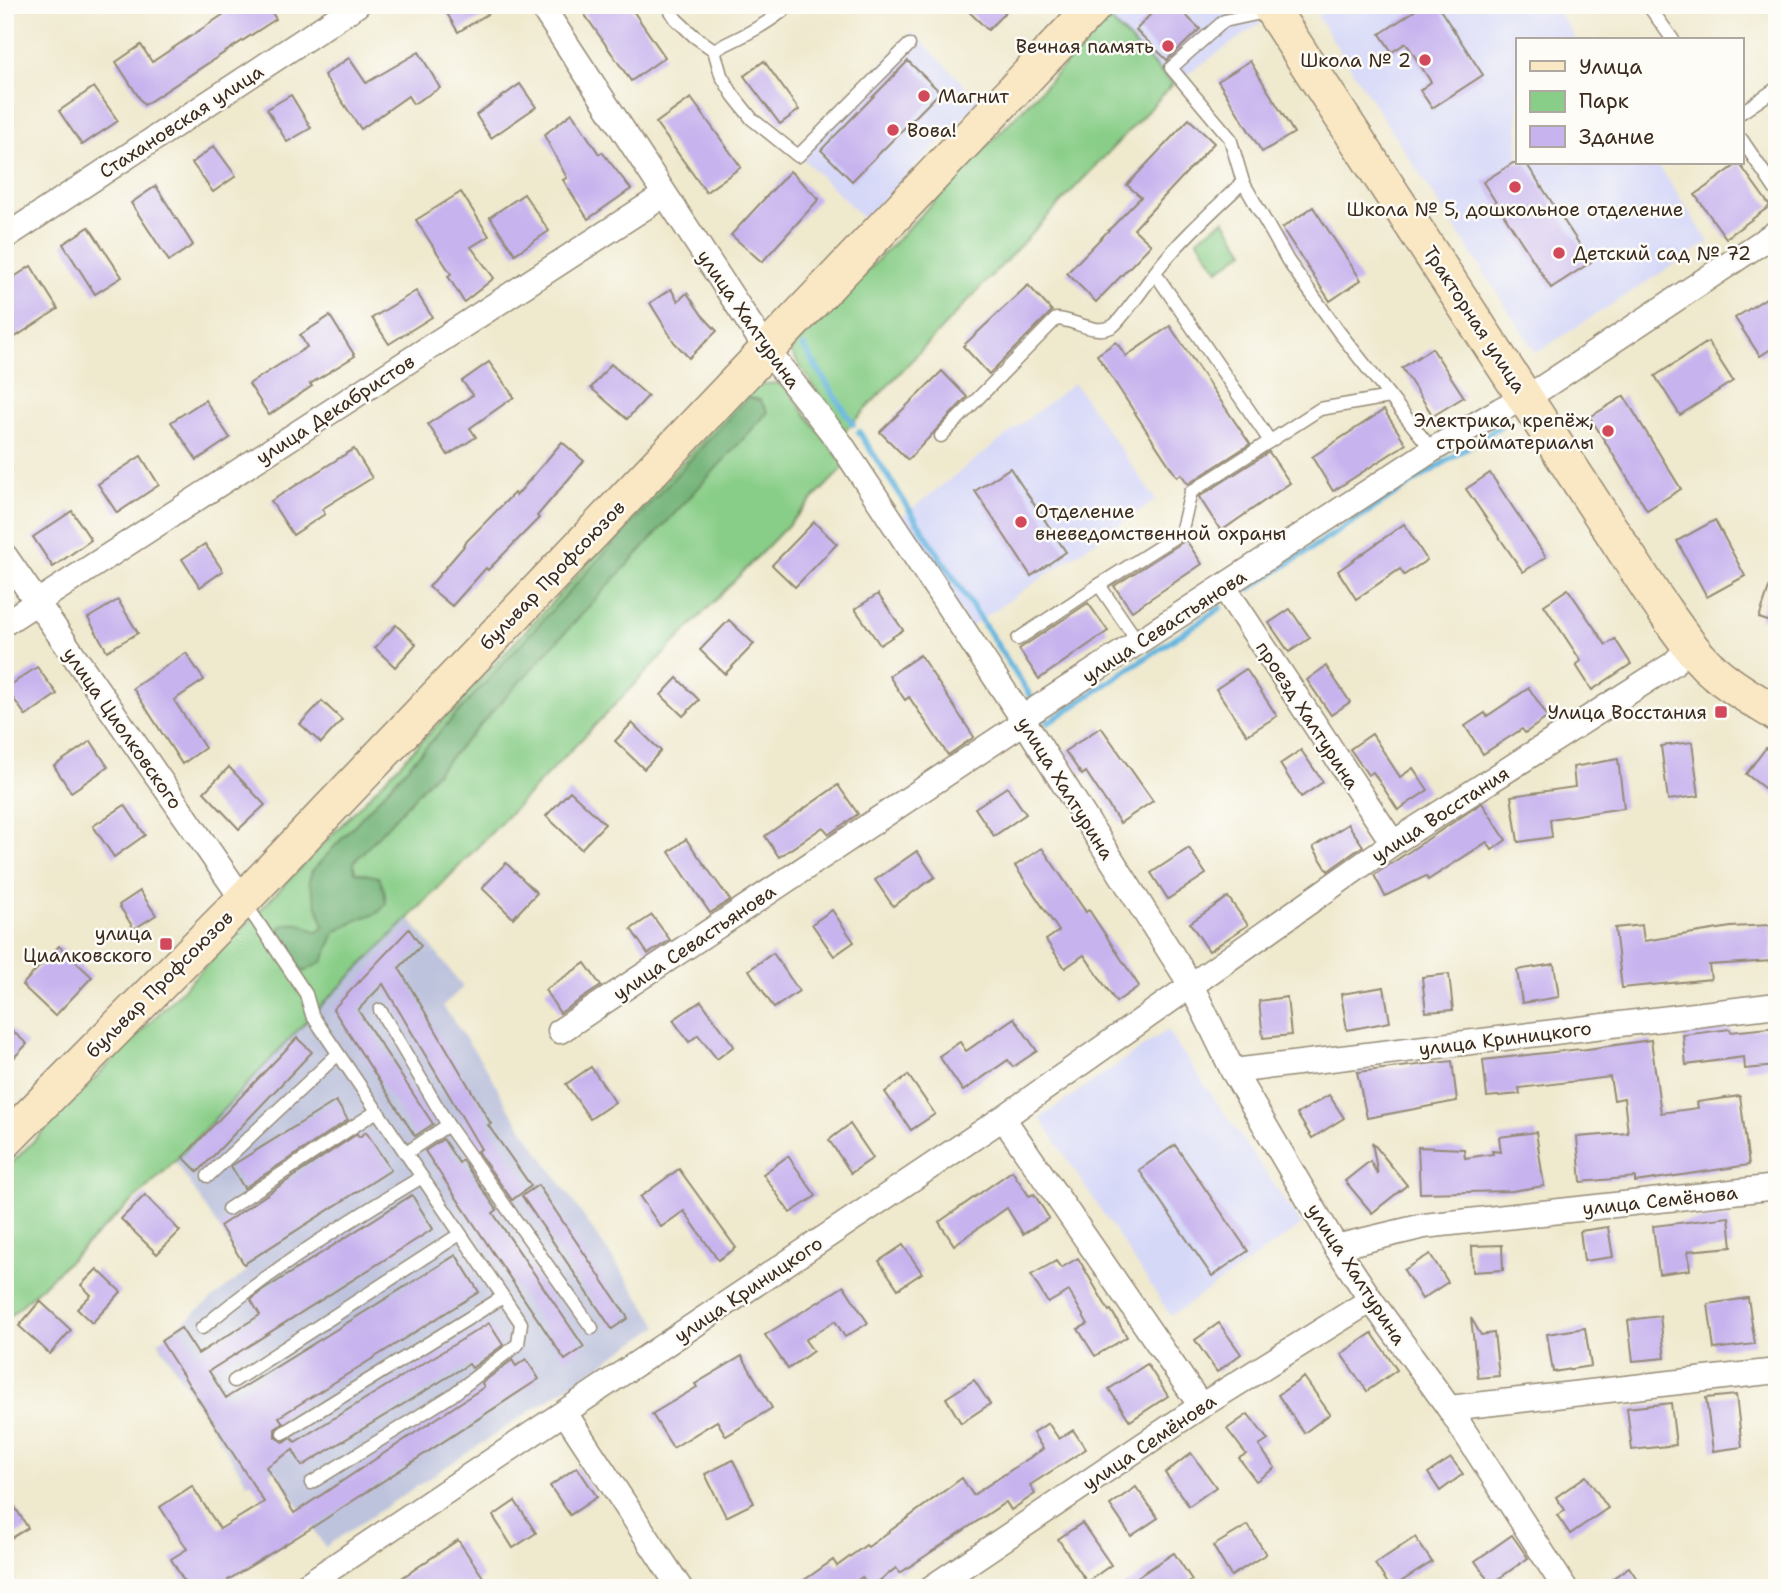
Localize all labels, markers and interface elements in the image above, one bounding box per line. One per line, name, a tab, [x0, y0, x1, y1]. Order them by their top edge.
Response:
place label: Вечная память	[1016, 34, 1154, 59]
marker: Вечная память	[1160, 38, 1176, 54]
legend	[1516, 38, 1744, 164]
place label: Школа № 2	[1300, 48, 1411, 73]
marker: Школа № 2	[1417, 52, 1433, 68]
text: Улица	[1579, 53, 1642, 81]
street label: Стахановская улица	[94, 59, 268, 184]
place label: Магнит	[938, 84, 1009, 109]
text: Парк	[1579, 87, 1629, 115]
marker: Магнит	[916, 88, 932, 104]
place label: Вова!	[907, 118, 957, 143]
marker: Вова!	[885, 122, 901, 138]
text: Здание	[1579, 123, 1655, 151]
marker: Школа № 5, дошкольное отделение	[1507, 179, 1523, 195]
place label: Школа № 5, дошкольное отделение	[1346, 197, 1684, 222]
street label: Тракторная улица	[1418, 241, 1532, 398]
place label: Детский сад № 72	[1573, 241, 1751, 266]
street label: улица Халтурина	[691, 245, 806, 394]
marker: Детский сад № 72	[1551, 245, 1567, 261]
street label: улица Декабристов	[251, 349, 419, 470]
place label: Электрика, крепёж, стройматериалы	[1414, 408, 1594, 455]
marker: Электрика, крепёж, стройматериалы	[1600, 423, 1616, 439]
street label: бульвар Профсоюзов	[474, 495, 630, 656]
place label: Отделение вневедомственной охраны	[1035, 499, 1286, 546]
marker: Отделение вневедомственной охраны	[1013, 514, 1029, 530]
street label: улица Севастьянова	[1077, 564, 1251, 689]
street label: проезд Халтурина	[1250, 636, 1365, 794]
street label: улица Циолковского	[57, 642, 188, 814]
place label: Улица Восстания	[1547, 700, 1707, 725]
marker: Улица Восстания	[1713, 704, 1729, 720]
street label: улица Халтурина	[1012, 712, 1120, 865]
street label: улица Восстания	[1367, 761, 1514, 868]
street label: улица Севастьянова	[608, 879, 780, 1006]
street label: бульвар Профсоюзов	[80, 905, 239, 1064]
place label: улица Циалковского	[23, 921, 152, 968]
marker: улица Циалковского	[158, 936, 174, 952]
street label: улица Криницкого	[1417, 1016, 1593, 1061]
street label: улица Семёнова	[1581, 1180, 1739, 1221]
street label: улица Халтурина	[1301, 1199, 1412, 1350]
street label: улица Криницкого	[669, 1230, 827, 1348]
street label: улица Семёнова	[1078, 1388, 1221, 1496]

